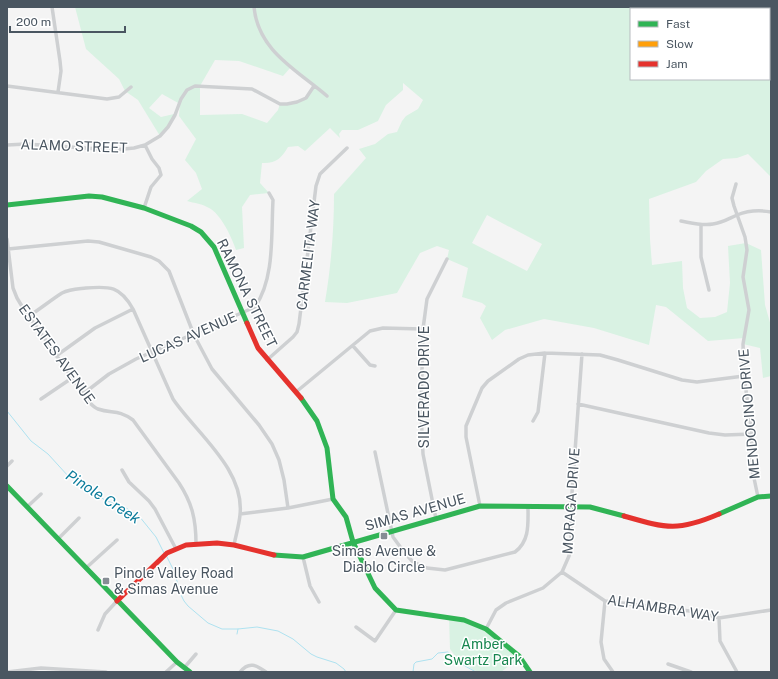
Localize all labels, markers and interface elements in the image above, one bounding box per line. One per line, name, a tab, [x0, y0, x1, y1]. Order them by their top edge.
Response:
scale bar	[10, 8, 125, 34]
legend	[630, 8, 770, 80]
text: 200 m	[16, 15, 51, 29]
text: Fast	[666, 17, 691, 31]
text: Slow	[666, 37, 694, 51]
text: Jam	[666, 57, 688, 71]
street label: ALAMO STREET	[20, 136, 128, 156]
street label: CARMELITA WAY	[293, 198, 323, 311]
street label: RAMONA STREET	[214, 236, 280, 350]
street label: ESTATES AVENUE	[16, 301, 98, 407]
street label: LUCAS AVENUE	[137, 308, 239, 366]
street label: SILVERADO DRIVE	[416, 326, 432, 448]
street label: MENDOCINO DRIVE	[735, 348, 763, 480]
street label: MORAGA DRIVE	[559, 447, 583, 555]
water label: Pinole Creek	[63, 466, 144, 527]
street label: SIMAS AVENUE	[363, 490, 467, 534]
marker: Simas Avenue & Diablo Circle	[379, 531, 389, 541]
place label: Simas Avenue & Diablo Circle	[332, 543, 436, 575]
place label: Pinole Valley Road & Simas Avenue	[114, 565, 234, 597]
marker: Pinole Valley Road & Simas Avenue	[101, 576, 111, 586]
street label: ALHAMBRA WAY	[606, 591, 720, 625]
park label: Amber Swartz Park	[444, 636, 522, 668]

